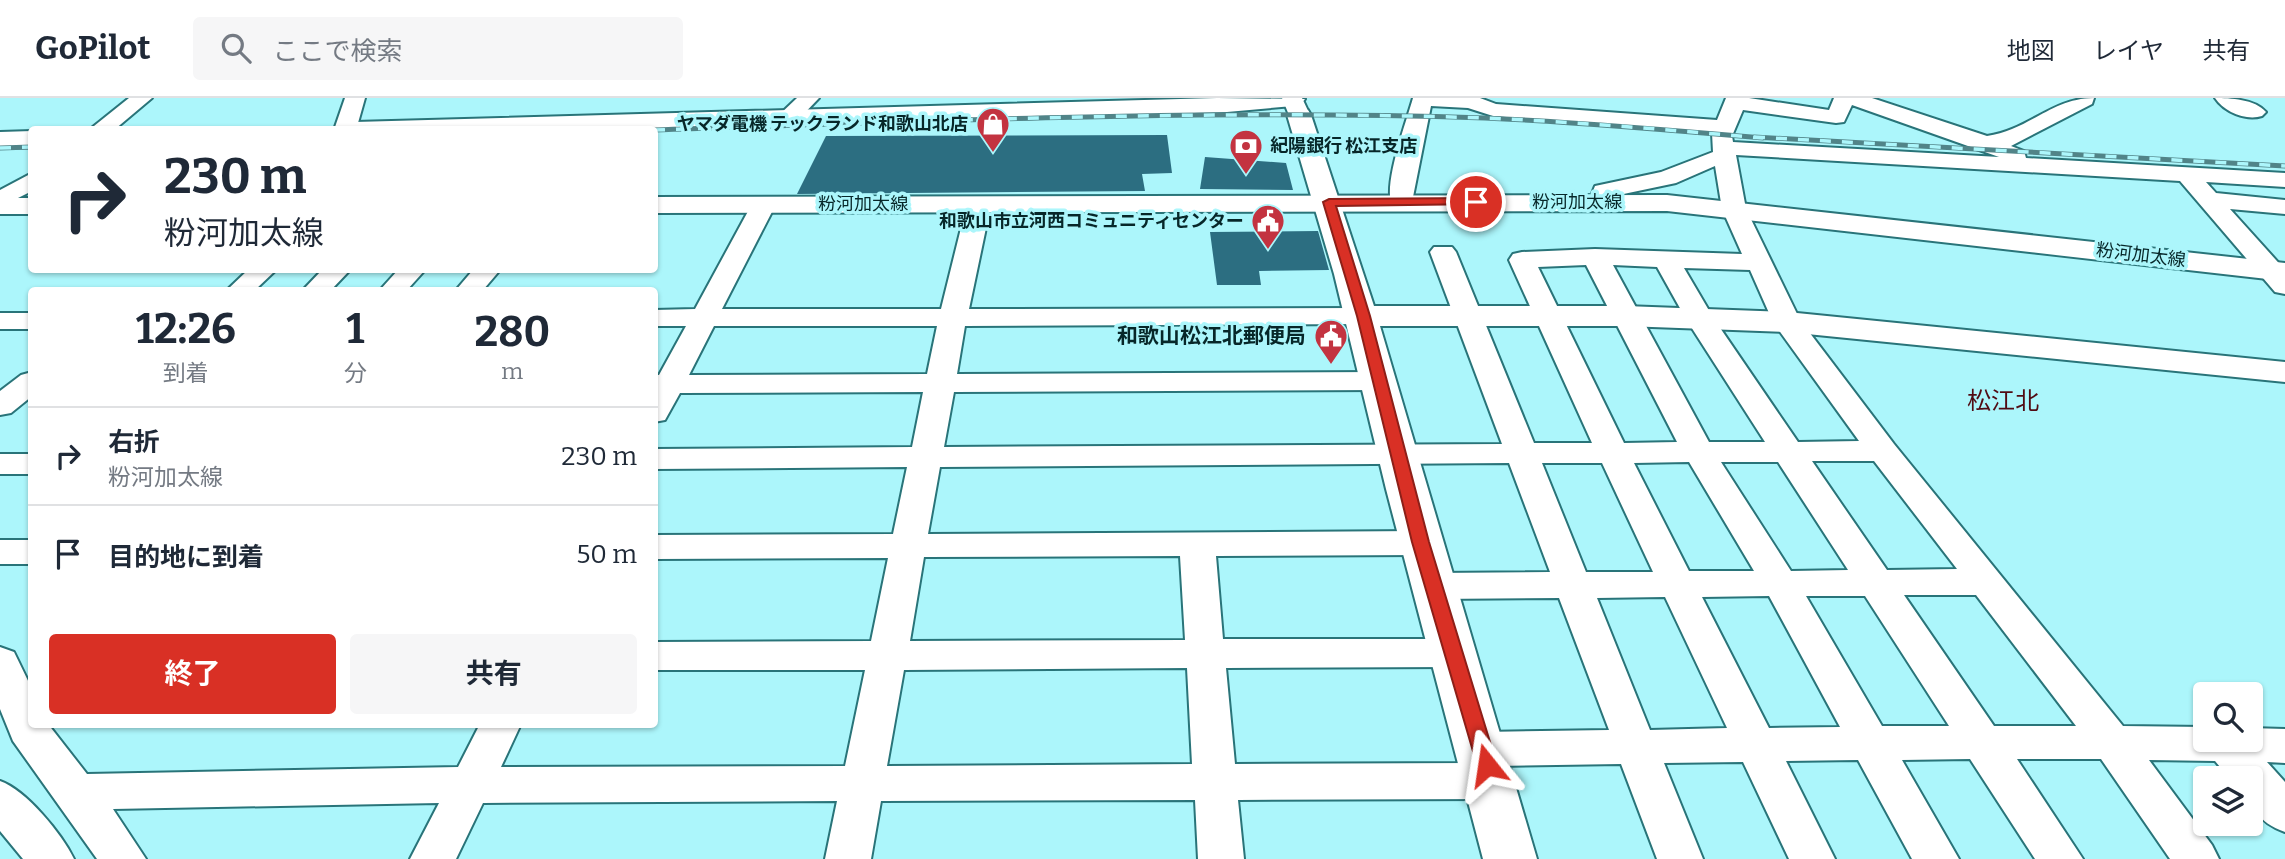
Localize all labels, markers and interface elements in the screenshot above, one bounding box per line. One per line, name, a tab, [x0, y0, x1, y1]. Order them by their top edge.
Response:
search box	[193, 17, 683, 80]
text: GoPilot	[35, 28, 151, 68]
icon: search	[217, 29, 255, 67]
text: ここで検索	[273, 36, 403, 67]
text: 地図	[2007, 37, 2055, 65]
text: レイヤ	[2093, 37, 2164, 65]
text: 共有	[2202, 37, 2250, 65]
shop icon: ヤマダ電機 テックランド和歌山北店	[974, 105, 1012, 154]
place label: ヤマダ電機 テックランド和歌山北店	[677, 113, 968, 135]
bank icon: 紀陽銀行 松江支店	[1227, 127, 1265, 176]
place label: 紀陽銀行 松江支店	[1270, 135, 1417, 157]
text: 230 m	[164, 147, 307, 206]
icon: right	[49, 154, 140, 245]
pin	[1446, 172, 1506, 232]
icon: arrive	[1457, 183, 1495, 221]
street label: 粉河加太線	[1532, 191, 1622, 213]
street label: 粉河加太線	[818, 193, 908, 215]
public building icon: 和歌山市立河西コミュニティセンター	[1249, 202, 1287, 251]
place label: 和歌山市立河西コミュニティセンター	[939, 210, 1244, 232]
text: 粉河加太線	[164, 214, 324, 252]
street label: 粉河加太線	[2095, 239, 2187, 271]
text: 12:26	[136, 304, 236, 354]
text: 1	[346, 304, 364, 354]
text: 280	[475, 307, 550, 357]
public building icon: 和歌山松江北郵便局	[1312, 317, 1350, 366]
place label: 和歌山松江北郵便局	[1117, 323, 1306, 349]
text: m	[501, 357, 523, 385]
text: 到着	[163, 359, 209, 387]
text: 分	[344, 359, 367, 387]
district label: 松江北	[1967, 387, 2039, 415]
text: 右折	[108, 427, 160, 458]
icon: right	[49, 437, 87, 475]
text: 230 m	[561, 441, 637, 472]
text: 粉河加太線	[108, 463, 223, 491]
icon: arrive	[49, 535, 87, 573]
text: 50 m	[576, 539, 637, 570]
text: 目的地に到着	[108, 542, 264, 573]
button: 終了	[49, 634, 336, 714]
button: 共有	[350, 634, 637, 714]
map controls	[2193, 682, 2263, 836]
button: search	[2193, 682, 2263, 752]
position arrow	[1450, 728, 1524, 802]
button: layers	[2193, 766, 2263, 836]

